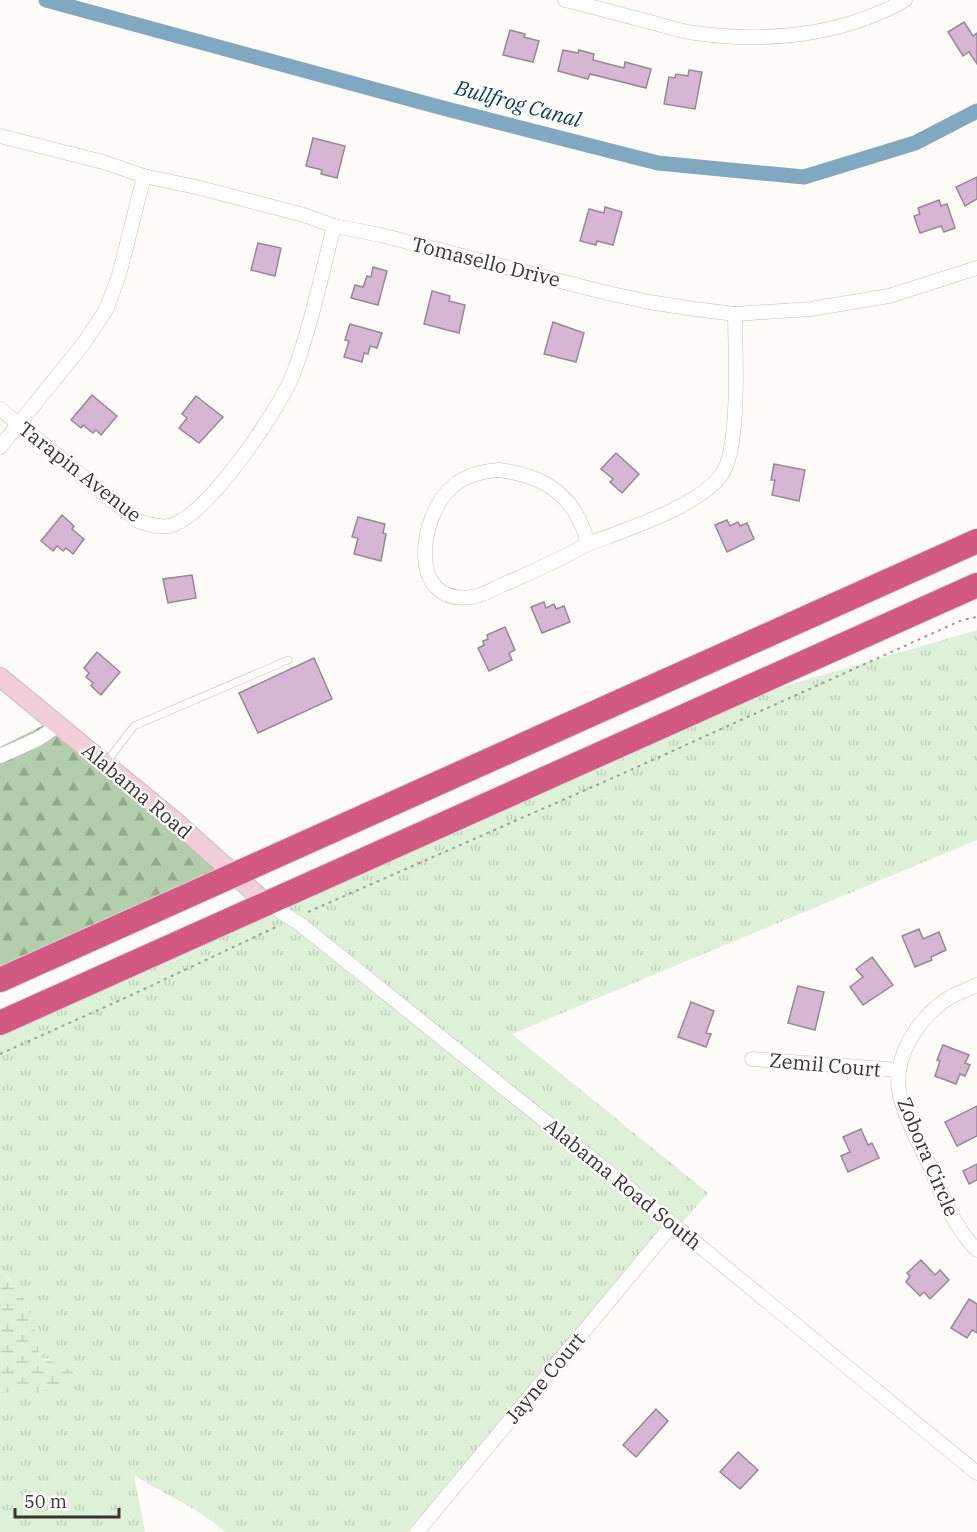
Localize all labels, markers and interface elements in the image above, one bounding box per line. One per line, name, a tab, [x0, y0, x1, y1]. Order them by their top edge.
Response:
water label: Bullfrog Canal	[451, 73, 585, 134]
street label: Tomasello Drive	[409, 230, 563, 293]
street label: Tarapin Avenue	[13, 415, 147, 528]
street label: Alabama Road	[77, 737, 198, 845]
street label: Zemil Court	[768, 1046, 882, 1083]
street label: Zobora Circle	[891, 1093, 966, 1221]
street label: Alabama Road South	[539, 1112, 708, 1256]
street label: Jayne Court	[499, 1326, 591, 1429]
scale bar	[15, 1481, 118, 1519]
text: 50 m	[24, 1490, 67, 1513]

